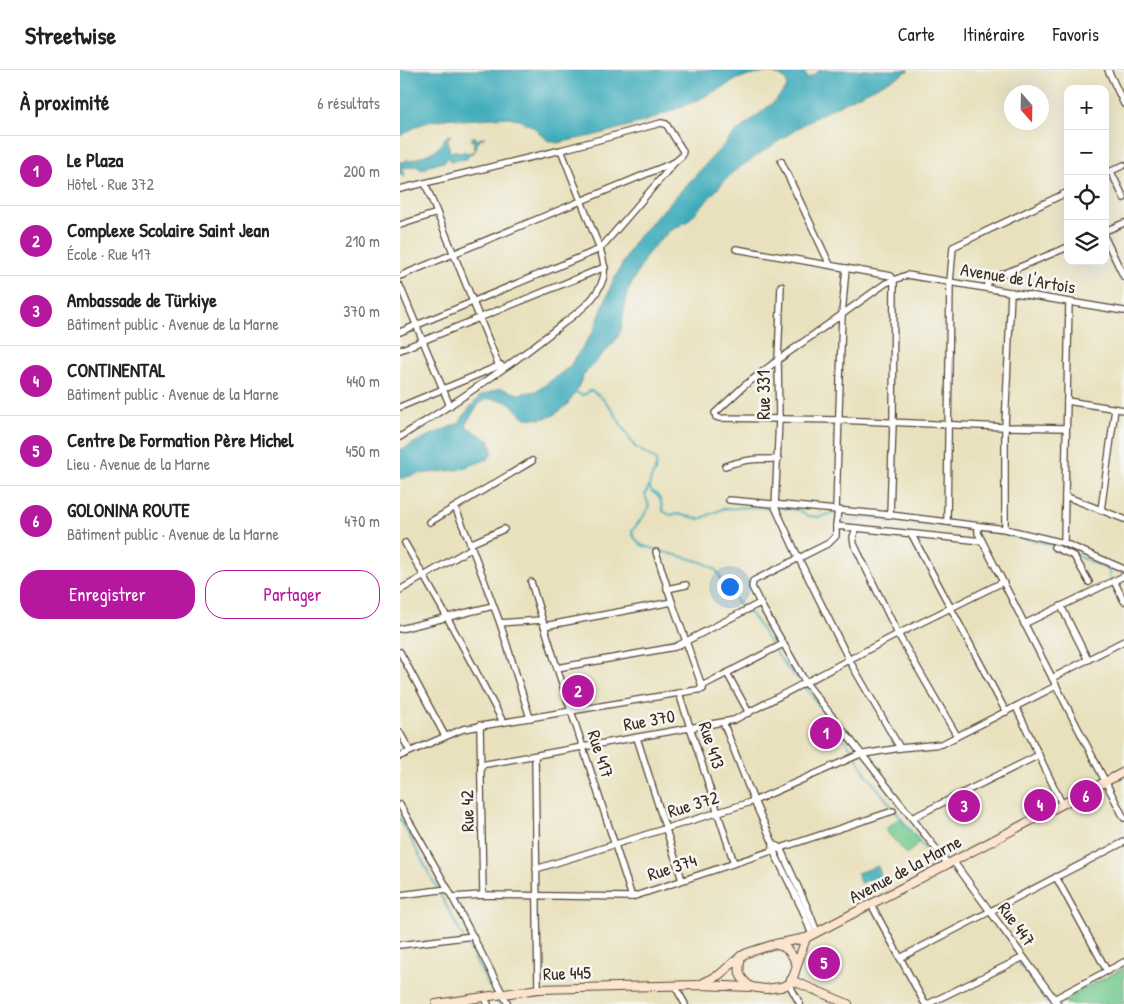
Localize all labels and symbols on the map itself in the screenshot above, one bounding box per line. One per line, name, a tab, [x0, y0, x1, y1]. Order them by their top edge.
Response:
north arrow	[1004, 85, 1049, 130]
street label: Avenue de l'Artois	[959, 257, 1077, 299]
street label: Rue 331	[751, 370, 776, 420]
your location	[717, 574, 743, 600]
pin: 2	[562, 672, 594, 710]
street label: Rue 370	[621, 703, 677, 737]
pin: 1	[810, 714, 842, 752]
street label: Rue 413	[693, 718, 731, 772]
street label: Rue 417	[582, 727, 620, 781]
pin: 6	[1070, 777, 1102, 815]
street label: Rue 372	[664, 784, 722, 824]
pin: 4	[1024, 786, 1056, 824]
pin: 3	[948, 787, 980, 825]
street label: Rue 42	[454, 789, 480, 832]
street label: Avenue de la Marne	[844, 829, 966, 909]
street label: Rue 374	[644, 847, 700, 887]
street label: Rue 447	[992, 897, 1042, 951]
pin: 5	[808, 944, 840, 982]
street label: Rue 445	[543, 960, 592, 986]

